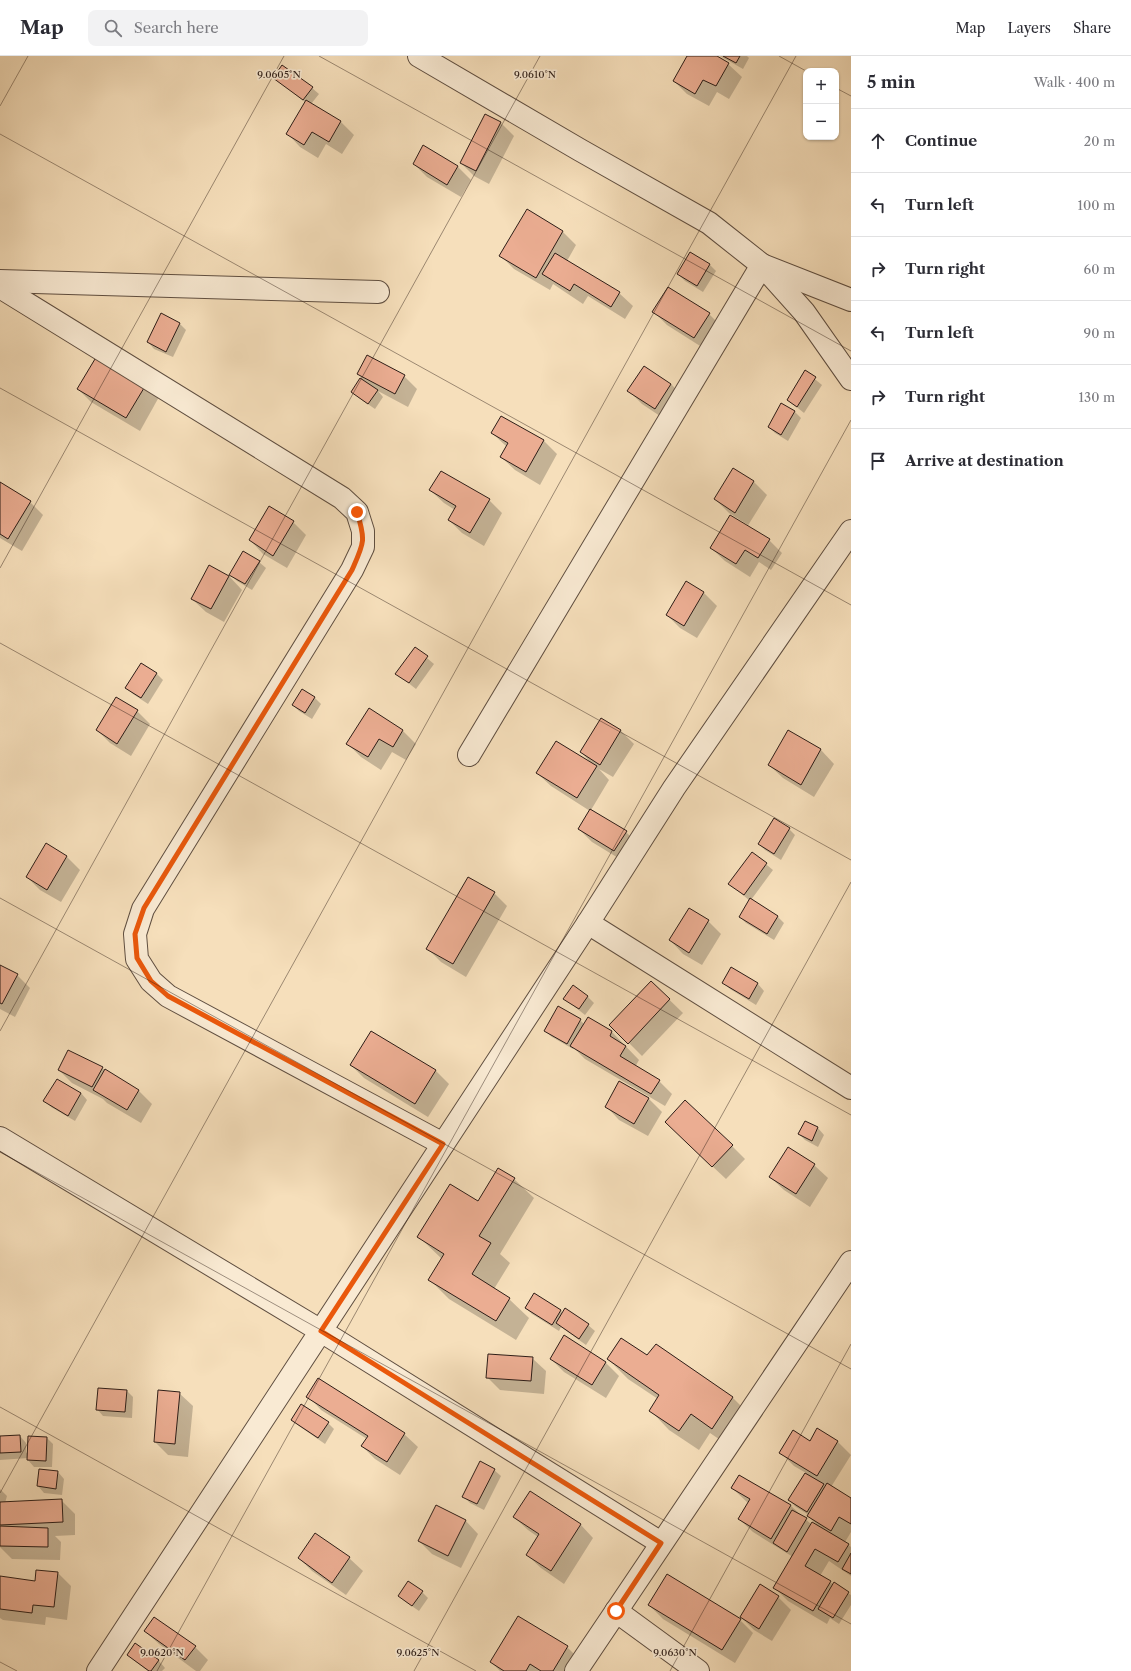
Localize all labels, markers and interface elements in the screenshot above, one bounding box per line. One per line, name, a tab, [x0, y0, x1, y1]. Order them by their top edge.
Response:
search box	[88, 10, 368, 46]
text: Map	[20, 16, 64, 39]
icon: search	[102, 17, 124, 39]
text: Search here	[134, 18, 219, 37]
text: Map	[955, 19, 985, 37]
text: Layers	[1007, 19, 1051, 37]
text: Share	[1073, 19, 1111, 37]
text: 9.0605°N	[257, 68, 301, 81]
text: 9.0610°N	[514, 68, 556, 81]
map controls	[803, 68, 839, 140]
button: +	[803, 68, 839, 104]
text: 5 min	[867, 72, 915, 92]
text: Walk · 400 m	[1034, 74, 1115, 90]
button: −	[803, 104, 839, 140]
icon: ahead	[867, 130, 889, 152]
text: Continue	[905, 131, 977, 150]
text: 20 m	[1084, 133, 1115, 149]
icon: left	[867, 194, 889, 216]
text: Turn left	[905, 195, 974, 214]
text: 100 m	[1077, 197, 1115, 213]
icon: right	[867, 258, 889, 280]
text: Turn right	[905, 259, 985, 278]
text: 60 m	[1084, 261, 1115, 277]
icon: left	[867, 322, 889, 344]
text: Turn left	[905, 323, 974, 342]
text: 90 m	[1084, 325, 1115, 341]
icon: right	[867, 386, 889, 408]
text: Turn right	[905, 387, 985, 406]
text: 130 m	[1079, 389, 1115, 405]
icon: arrive	[867, 450, 889, 472]
text: Arrive at destination	[905, 451, 1064, 470]
route end	[348, 503, 366, 521]
route start	[607, 1602, 625, 1620]
text: 9.0620°N	[140, 1646, 184, 1659]
text: 9.0625°N	[397, 1646, 439, 1659]
text: 9.0630°N	[653, 1646, 697, 1659]

